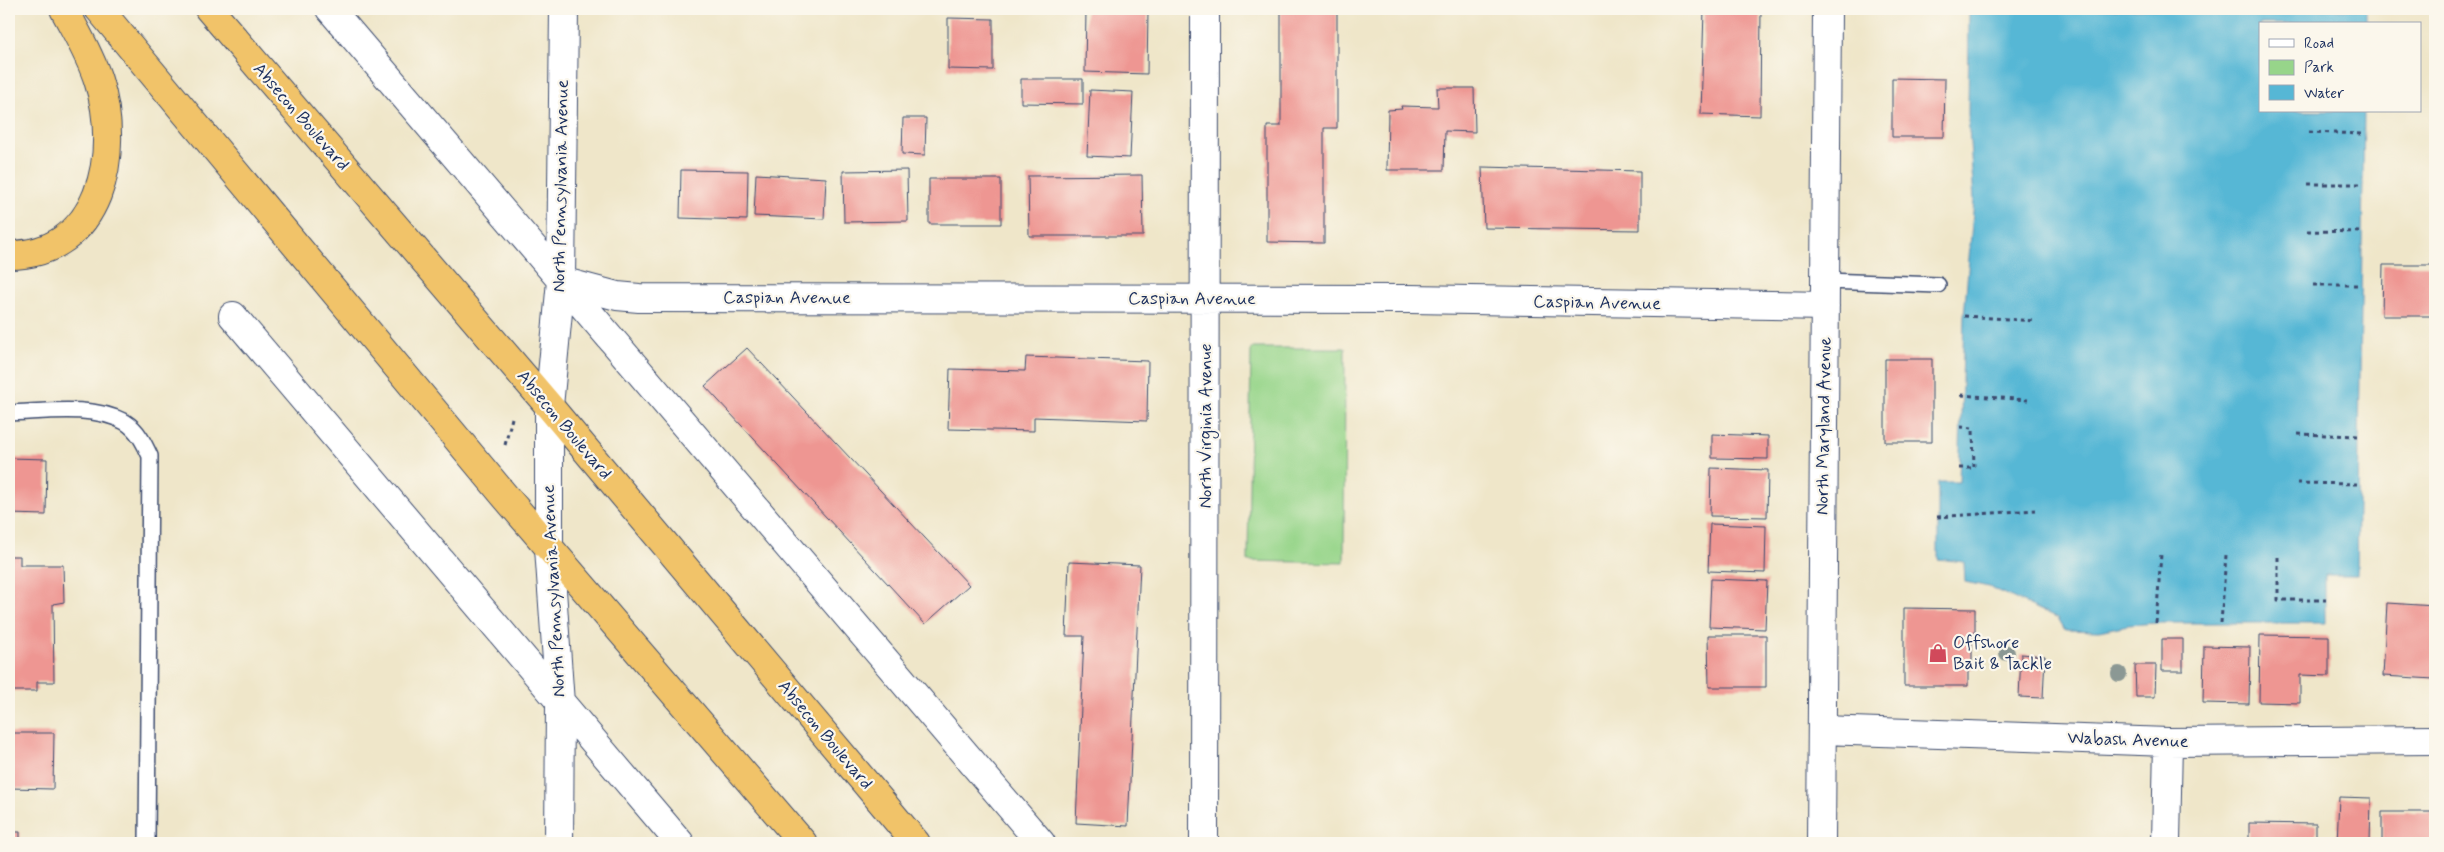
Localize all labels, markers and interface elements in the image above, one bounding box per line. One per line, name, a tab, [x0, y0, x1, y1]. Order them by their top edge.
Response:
legend	[2259, 22, 2422, 112]
text: Road	[2304, 34, 2334, 54]
street label: Absecon Boulevard	[247, 58, 355, 176]
text: Park	[2304, 58, 2334, 78]
street label: North Pennsylvania Avenue	[547, 79, 575, 293]
text: Water	[2304, 84, 2344, 104]
street label: Caspian Avenue	[723, 286, 851, 310]
street label: Caspian Avenue	[1128, 287, 1256, 311]
street label: Caspian Avenue	[1533, 290, 1661, 316]
street label: North Maryland Avenue	[1810, 337, 1838, 515]
street label: North Virginia Avenue	[1194, 343, 1219, 509]
street label: Absecon Boulevard	[511, 365, 617, 485]
street label: North Pennsylvania Avenue	[536, 484, 572, 698]
place label: Offshore Bait & Tackle	[1953, 631, 2052, 676]
shop icon: Offshore Bait & Tackle	[1927, 642, 1949, 664]
street label: Absecon Boulevard	[772, 675, 878, 795]
street label: Wabash Avenue	[2067, 726, 2189, 754]

